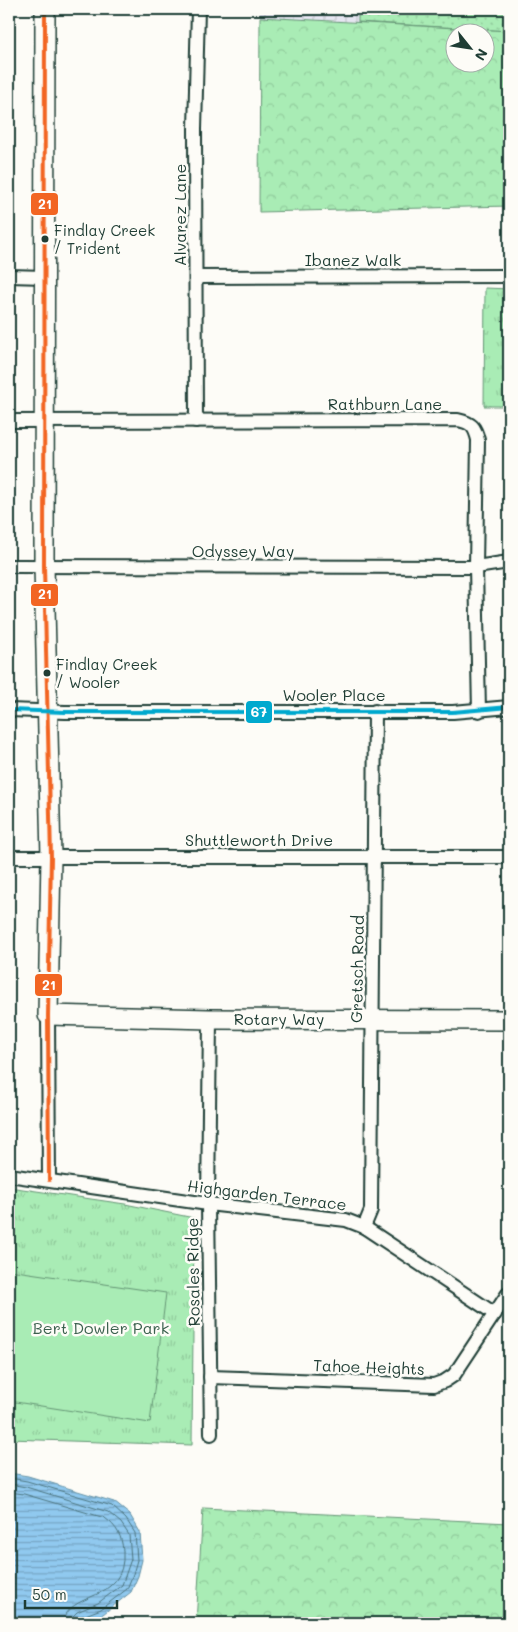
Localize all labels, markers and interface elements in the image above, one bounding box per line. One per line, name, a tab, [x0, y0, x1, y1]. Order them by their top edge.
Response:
north arrow	[446, 22, 496, 72]
text: N	[471, 45, 493, 64]
street label: Alvarez Lane	[169, 164, 190, 266]
line badge: 21	[30, 192, 59, 216]
text: 21	[38, 194, 52, 213]
place label: Findlay Creek / Trident	[54, 220, 155, 258]
marker: Findlay Creek / Trident	[40, 234, 50, 244]
street label: Ibanez Walk	[305, 249, 401, 270]
street label: Rathburn Lane	[328, 393, 442, 414]
street label: Odyssey Way	[192, 540, 294, 561]
line badge: 21	[30, 583, 59, 607]
text: 21	[38, 584, 52, 603]
place label: Findlay Creek / Wooler	[56, 654, 157, 692]
marker: Findlay Creek / Wooler	[42, 668, 52, 678]
street label: Wooler Place	[282, 684, 386, 705]
line badge: 67	[245, 700, 273, 724]
text: 67	[251, 702, 267, 721]
street label: Shuttleworth Drive	[185, 829, 333, 850]
street label: Gretsch Road	[345, 915, 368, 1023]
line badge: 21	[34, 973, 63, 997]
text: 21	[42, 975, 56, 994]
street label: Rotary Way	[234, 1008, 324, 1029]
street label: Highgarden Terrace	[186, 1174, 348, 1215]
street label: Rosales Ridge	[181, 1217, 204, 1327]
park label: Bert Dowler Park	[33, 1317, 169, 1338]
street label: Tahoe Heights	[313, 1354, 425, 1379]
scale bar	[25, 1577, 118, 1609]
text: 50 m	[32, 1584, 67, 1604]

